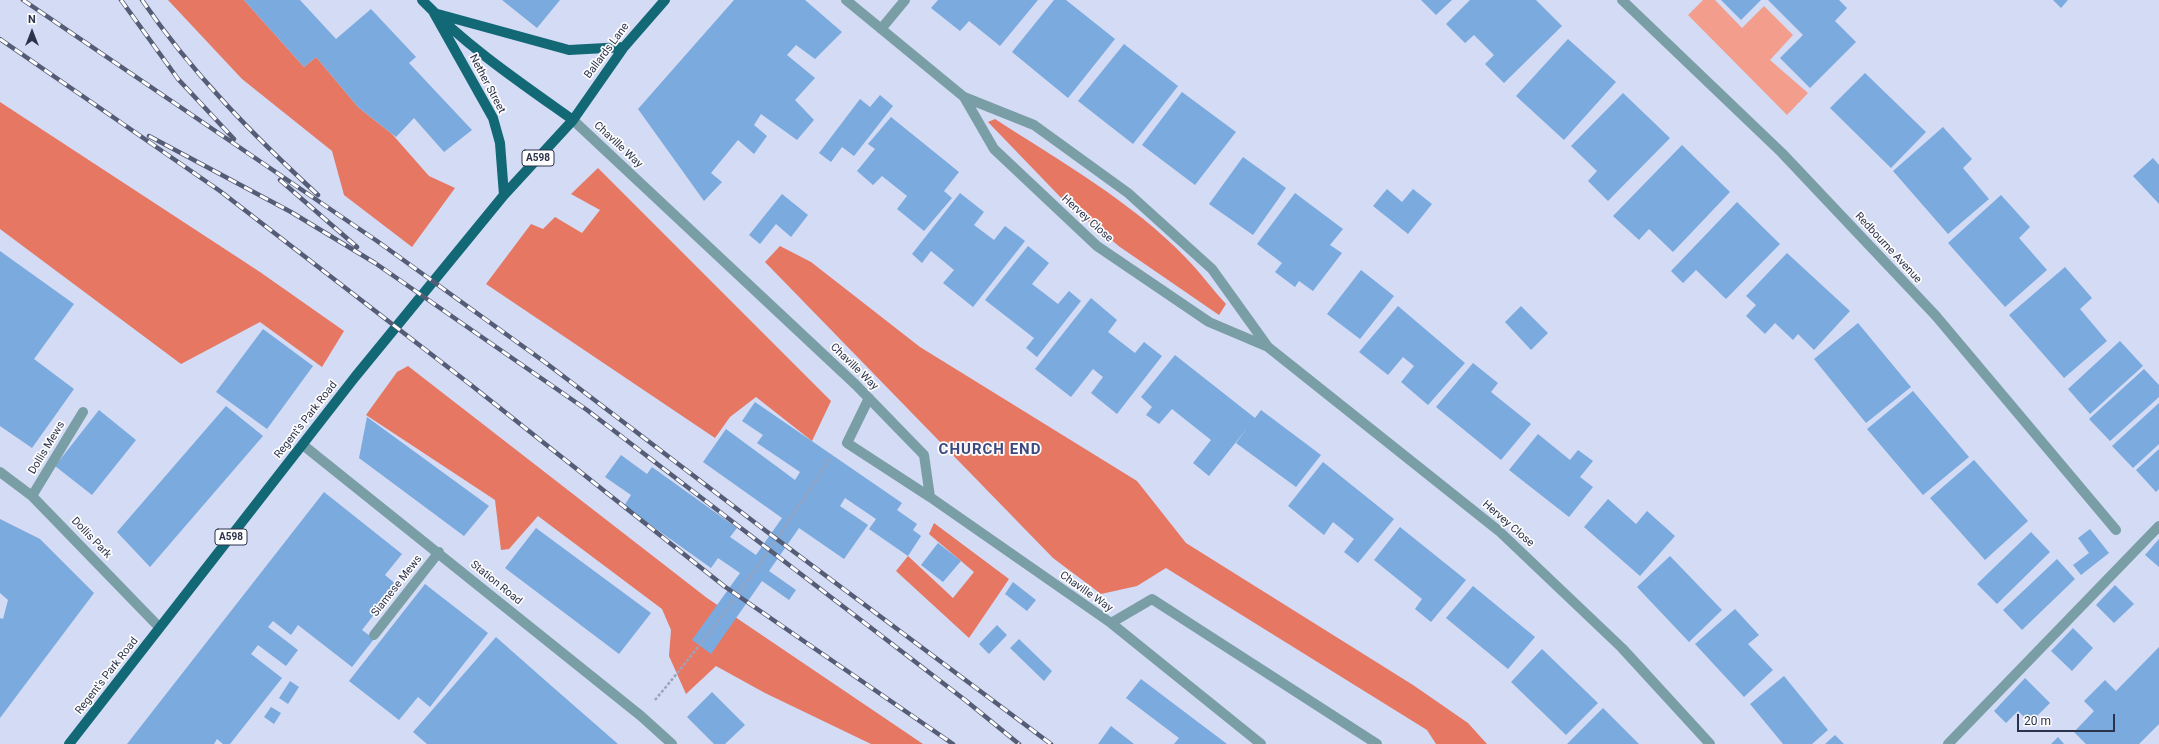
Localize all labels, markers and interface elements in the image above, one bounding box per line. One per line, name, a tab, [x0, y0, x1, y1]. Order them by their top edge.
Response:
north arrow	[12, 12, 52, 52]
text: N	[28, 13, 36, 26]
street label: Ballards Lane	[582, 21, 632, 81]
street label: Nether Street	[466, 52, 508, 116]
street label: Chaville Way	[591, 119, 645, 171]
road number: A598	[522, 150, 554, 166]
street label: Hervey Close	[1059, 193, 1115, 245]
street label: Redbourne Avenue	[1852, 210, 1924, 286]
street label: Chaville Way	[827, 341, 881, 393]
street label: Regent's Park Road	[272, 379, 340, 461]
street label: Dollis Mews	[26, 419, 68, 477]
district label: CHURCH END	[939, 441, 1041, 459]
street label: Hervey Close	[1479, 498, 1537, 550]
street label: Dollis Park	[68, 515, 114, 561]
road number: A598	[215, 529, 247, 545]
street label: Siamese Mews	[369, 553, 425, 619]
street label: Station Road	[467, 558, 525, 608]
street label: Chaville Way	[1057, 569, 1115, 615]
street label: Regent's Park Road	[73, 635, 141, 717]
scale bar	[2019, 706, 2117, 732]
text: 20 m	[2024, 714, 2051, 728]

